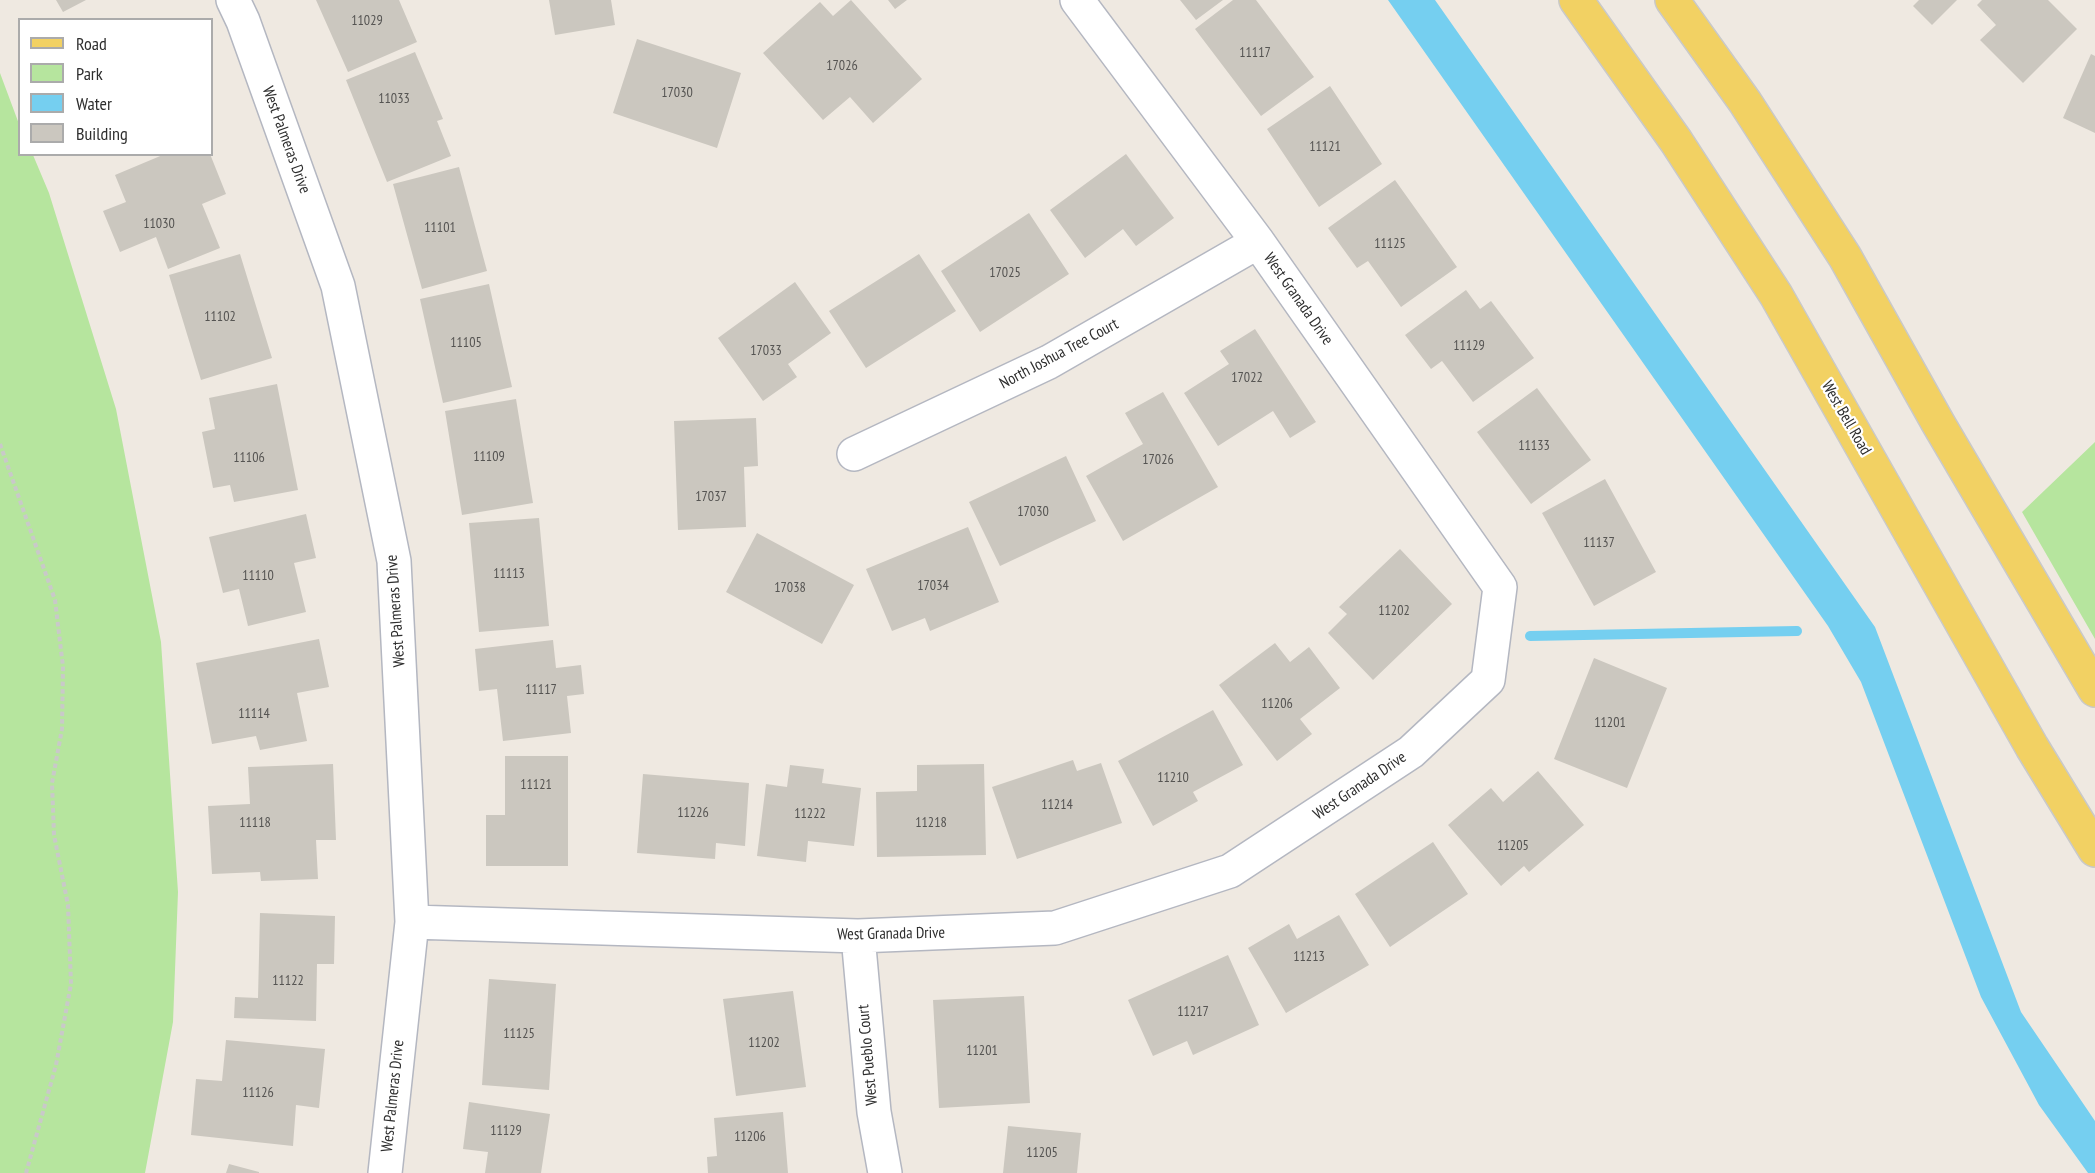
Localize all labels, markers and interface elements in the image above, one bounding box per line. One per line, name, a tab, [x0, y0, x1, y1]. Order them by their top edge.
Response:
house number: 11029	[351, 13, 383, 29]
legend	[18, 18, 213, 156]
text: Road	[76, 32, 107, 55]
house number: 11117	[1239, 45, 1271, 61]
house number: 17026	[826, 58, 858, 74]
text: Park	[76, 62, 103, 85]
street label: West Palmeras Drive	[258, 84, 314, 196]
house number: 17030	[661, 85, 693, 101]
house number: 11033	[378, 91, 410, 107]
text: Water	[76, 92, 112, 115]
text: Building	[76, 122, 128, 145]
house number: 11121	[1309, 139, 1341, 155]
house number: 11030	[143, 216, 175, 232]
house number: 11101	[424, 220, 456, 236]
house number: 11125	[1374, 236, 1406, 252]
street label: West Granada Drive	[1259, 249, 1337, 349]
house number: 17025	[989, 265, 1021, 281]
house number: 11102	[204, 309, 236, 325]
street label: North Joshua Tree Court	[996, 315, 1122, 393]
house number: 11105	[450, 335, 482, 351]
house number: 11129	[1453, 338, 1485, 354]
house number: 17033	[750, 343, 782, 359]
house number: 17022	[1231, 370, 1263, 386]
street label: West Bell Road	[1817, 378, 1875, 458]
house number: 11133	[1518, 438, 1550, 454]
house number: 11109	[473, 449, 505, 465]
house number: 11106	[233, 450, 265, 466]
house number: 17026	[1142, 452, 1174, 468]
house number: 17037	[695, 489, 727, 505]
house number: 17030	[1017, 504, 1049, 520]
house number: 11137	[1583, 535, 1615, 551]
street label: West Palmeras Drive	[382, 554, 410, 668]
house number: 11113	[493, 566, 525, 582]
house number: 11110	[242, 568, 274, 584]
house number: 17034	[917, 578, 949, 594]
house number: 17038	[774, 580, 806, 596]
house number: 11202	[1378, 603, 1410, 619]
house number: 11117	[525, 682, 557, 698]
house number: 11206	[1261, 696, 1293, 712]
house number: 11114	[238, 706, 270, 722]
house number: 11201	[1594, 715, 1626, 731]
street label: West Granada Drive	[1310, 748, 1410, 824]
house number: 11210	[1157, 770, 1189, 786]
house number: 11121	[520, 777, 552, 793]
house number: 11214	[1041, 797, 1073, 813]
house number: 11226	[677, 805, 709, 821]
house number: 11222	[794, 806, 826, 822]
house number: 11118	[239, 815, 271, 831]
house number: 11218	[915, 815, 947, 831]
house number: 11205	[1497, 838, 1529, 854]
street label: West Granada Drive	[837, 923, 945, 945]
house number: 11213	[1293, 949, 1325, 965]
house number: 11122	[272, 973, 304, 989]
street label: West Pueblo Court	[854, 1004, 882, 1106]
house number: 11217	[1177, 1004, 1209, 1020]
house number: 11125	[503, 1026, 535, 1042]
house number: 11202	[748, 1035, 780, 1051]
street label: West Palmeras Drive	[378, 1039, 408, 1153]
house number: 11201	[966, 1043, 998, 1059]
house number: 11126	[242, 1085, 274, 1101]
house number: 11129	[490, 1123, 522, 1139]
house number: 11206	[734, 1129, 766, 1145]
house number: 11205	[1026, 1145, 1058, 1161]

